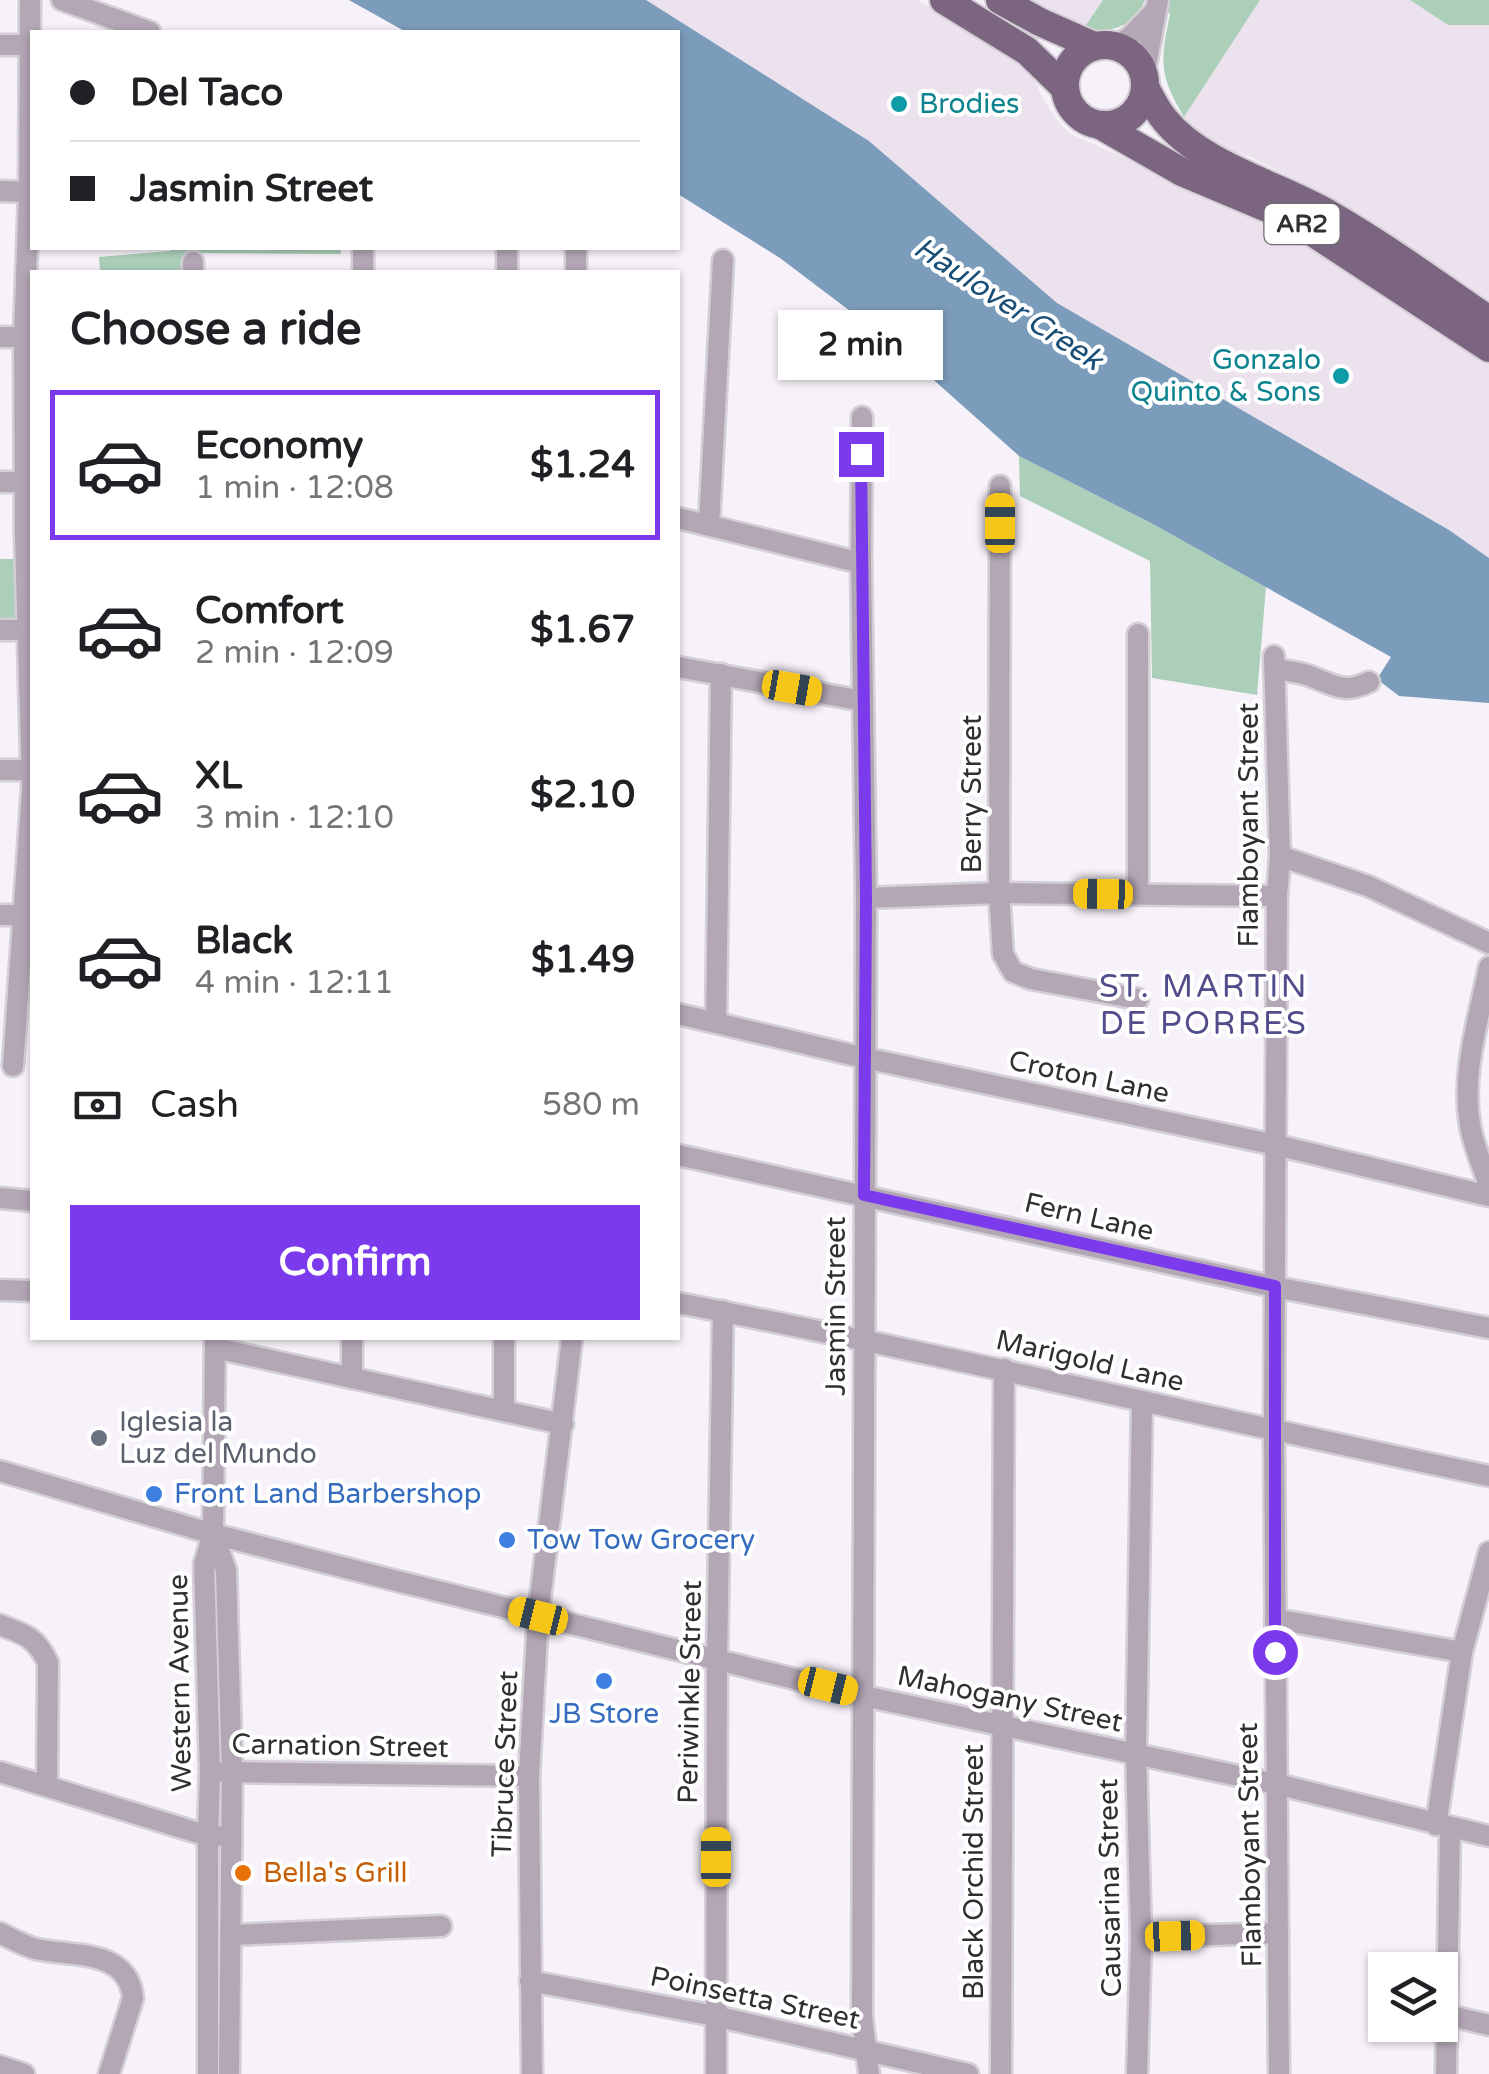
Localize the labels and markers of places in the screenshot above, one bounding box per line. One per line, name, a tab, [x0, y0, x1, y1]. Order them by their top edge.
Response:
place label: Brodies	[919, 87, 1019, 121]
marker: Brodies	[888, 93, 910, 115]
place label: Gonzalo Quinto & Sons	[1130, 343, 1321, 409]
marker: Gonzalo Quinto & Sons	[1330, 365, 1352, 387]
place label: Iglesia la Luz del Mundo	[119, 1405, 317, 1471]
marker: Iglesia la Luz del Mundo	[88, 1427, 110, 1449]
place label: Front Land Barbershop	[174, 1477, 481, 1511]
marker: Front Land Barbershop	[143, 1483, 165, 1505]
place label: Tow Tow Grocery	[527, 1523, 755, 1557]
marker: Tow Tow Grocery	[496, 1529, 518, 1551]
marker: JB Store	[593, 1670, 615, 1692]
place label: JB Store	[549, 1697, 659, 1731]
place label: Bella's Grill	[263, 1856, 408, 1890]
marker: Bella's Grill	[232, 1862, 254, 1884]

